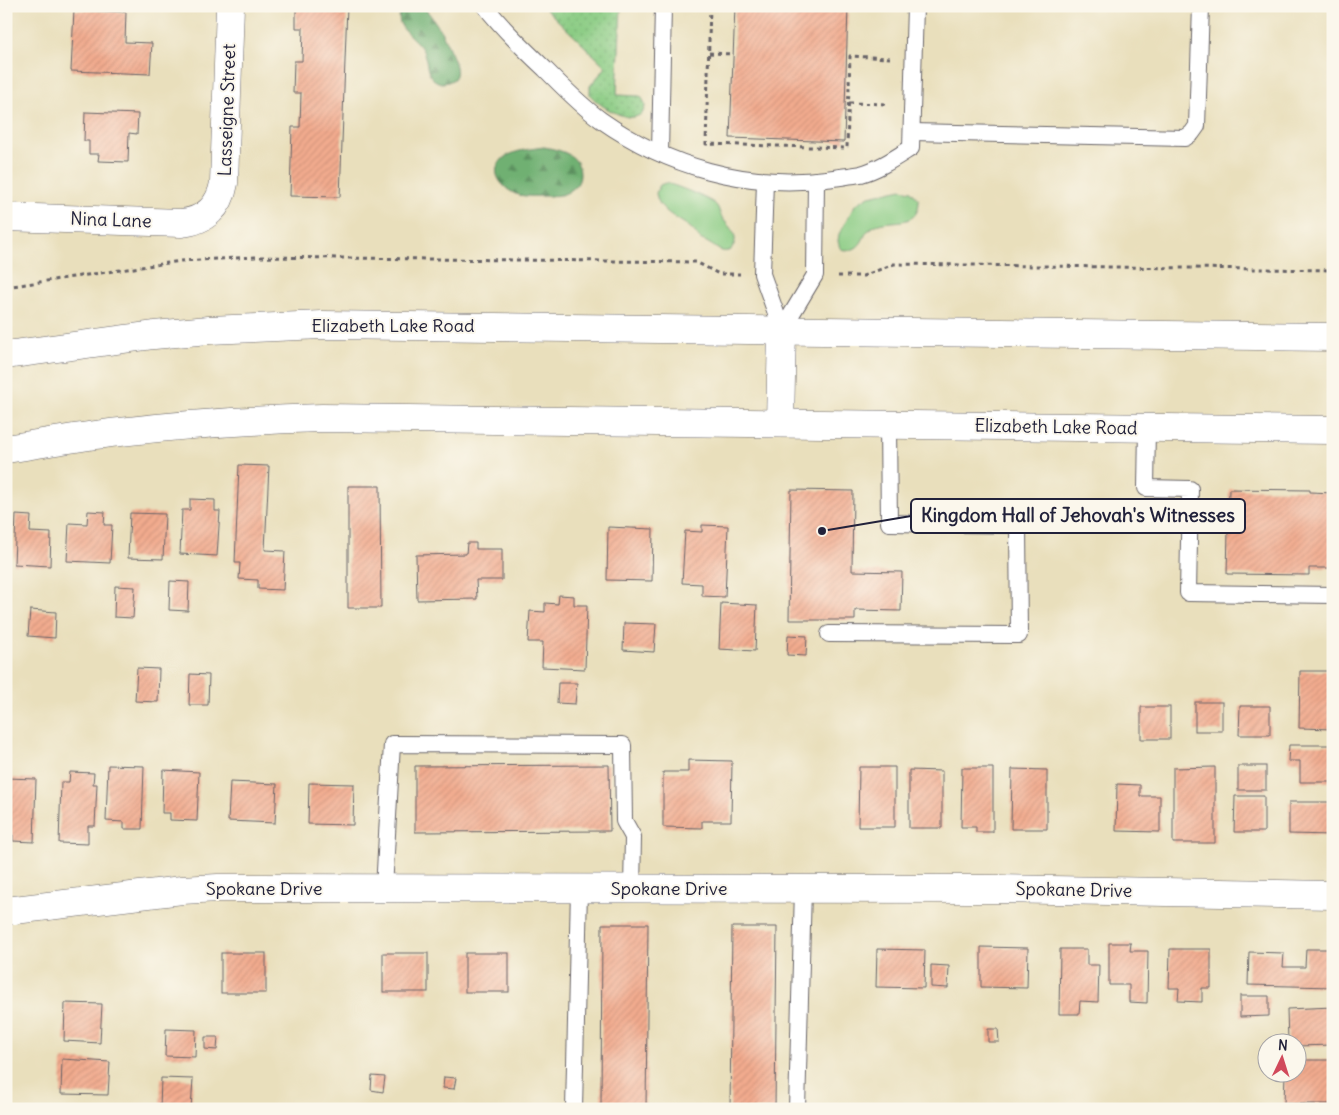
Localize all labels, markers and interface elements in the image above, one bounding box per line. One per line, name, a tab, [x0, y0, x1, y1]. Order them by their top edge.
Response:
street label: Lasseigne Street	[213, 43, 240, 177]
street label: Nina Lane	[70, 207, 152, 232]
street label: Elizabeth Lake Road	[312, 314, 475, 337]
street label: Elizabeth Lake Road	[974, 414, 1138, 439]
callout: Kingdom Hall of Jehovah's Witnesses	[911, 499, 1245, 533]
text: Kingdom Hall of Jehovah's Witnesses	[921, 503, 1235, 527]
street label: Spokane Drive	[206, 877, 322, 900]
street label: Spokane Drive	[611, 877, 727, 900]
street label: Spokane Drive	[1015, 877, 1133, 902]
north arrow	[1256, 1032, 1306, 1082]
text: N	[1277, 1036, 1288, 1054]

